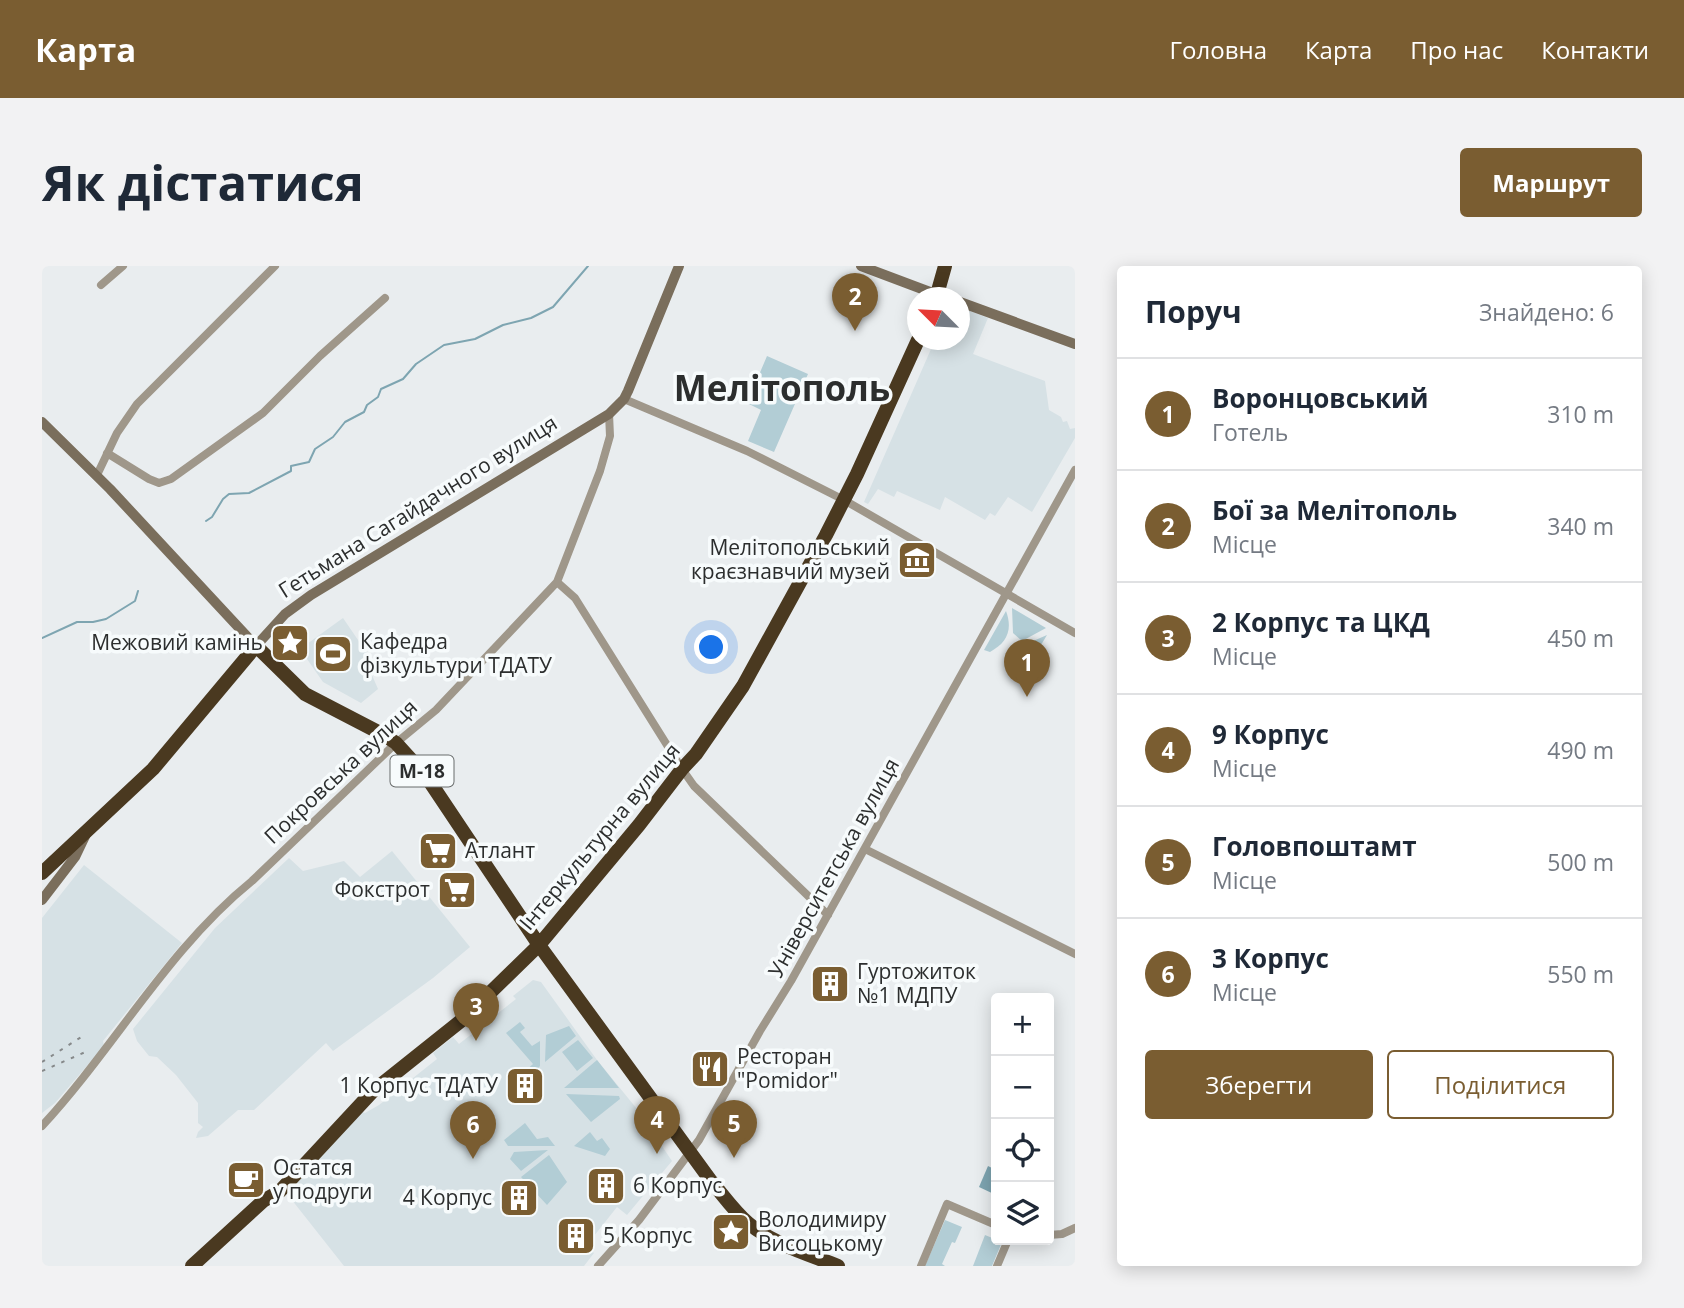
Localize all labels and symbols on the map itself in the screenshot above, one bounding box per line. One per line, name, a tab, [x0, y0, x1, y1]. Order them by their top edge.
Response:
pin: 2	[832, 273, 878, 331]
north arrow	[907, 287, 970, 350]
district label: Мелітополь	[674, 364, 890, 411]
street label: Гетьмана Сагайдачного вулиця	[273, 409, 562, 604]
place label: Мелітопольський краєзнавчий музей	[691, 533, 890, 585]
museum icon: Мелітопольський краєзнавчий музей	[896, 539, 938, 581]
place icon: Межовий камінь	[269, 622, 311, 664]
place label: Кафедра фізкультури ТДАТУ	[360, 627, 552, 679]
place label: Межовий камінь	[91, 628, 263, 656]
your location	[694, 630, 728, 664]
sports icon: Кафедра фізкультури ТДАТУ	[312, 633, 354, 675]
pin: 1	[1004, 639, 1050, 697]
street label: Покровська вулиця	[258, 693, 423, 850]
street label: Інтеркультурна вулиця	[513, 737, 686, 936]
street label: Університетська вулиця	[761, 753, 905, 982]
road number: М-18	[390, 756, 454, 786]
supermarket icon: Атлант	[417, 830, 459, 872]
place label: Атлант	[465, 836, 535, 864]
supermarket icon: Фокстрот	[436, 869, 478, 911]
place label: Фокстрот	[334, 875, 430, 903]
place label: Гуртожиток №1 МДПУ	[857, 957, 976, 1009]
building icon: Гуртожиток №1 МДПУ	[809, 963, 851, 1005]
pin: 3	[453, 983, 499, 1041]
place label: Ресторан "Pomidor"	[737, 1042, 838, 1094]
restaurant icon: Ресторан "Pomidor"	[689, 1048, 731, 1090]
building icon: 1 Корпус ТДАТУ	[504, 1065, 546, 1107]
place label: 1 Корпус ТДАТУ	[339, 1071, 498, 1099]
pin: 4	[634, 1096, 680, 1154]
pin: 5	[711, 1100, 757, 1158]
pin: 6	[450, 1101, 496, 1159]
place label: Остатся у подруги	[273, 1153, 372, 1205]
cafe icon: Остатся у подруги	[225, 1159, 267, 1201]
building icon: 6 Корпус	[585, 1165, 627, 1207]
place label: 6 Корпус	[633, 1171, 722, 1199]
building icon: 4 Корпус	[498, 1177, 540, 1219]
place label: 4 Корпус	[403, 1183, 492, 1211]
place label: Володимиру Висоцькому	[758, 1205, 887, 1257]
place icon: Володимиру Висоцькому	[710, 1211, 752, 1253]
building icon: 5 Корпус	[555, 1215, 597, 1257]
place label: 5 Корпус	[603, 1221, 692, 1249]

